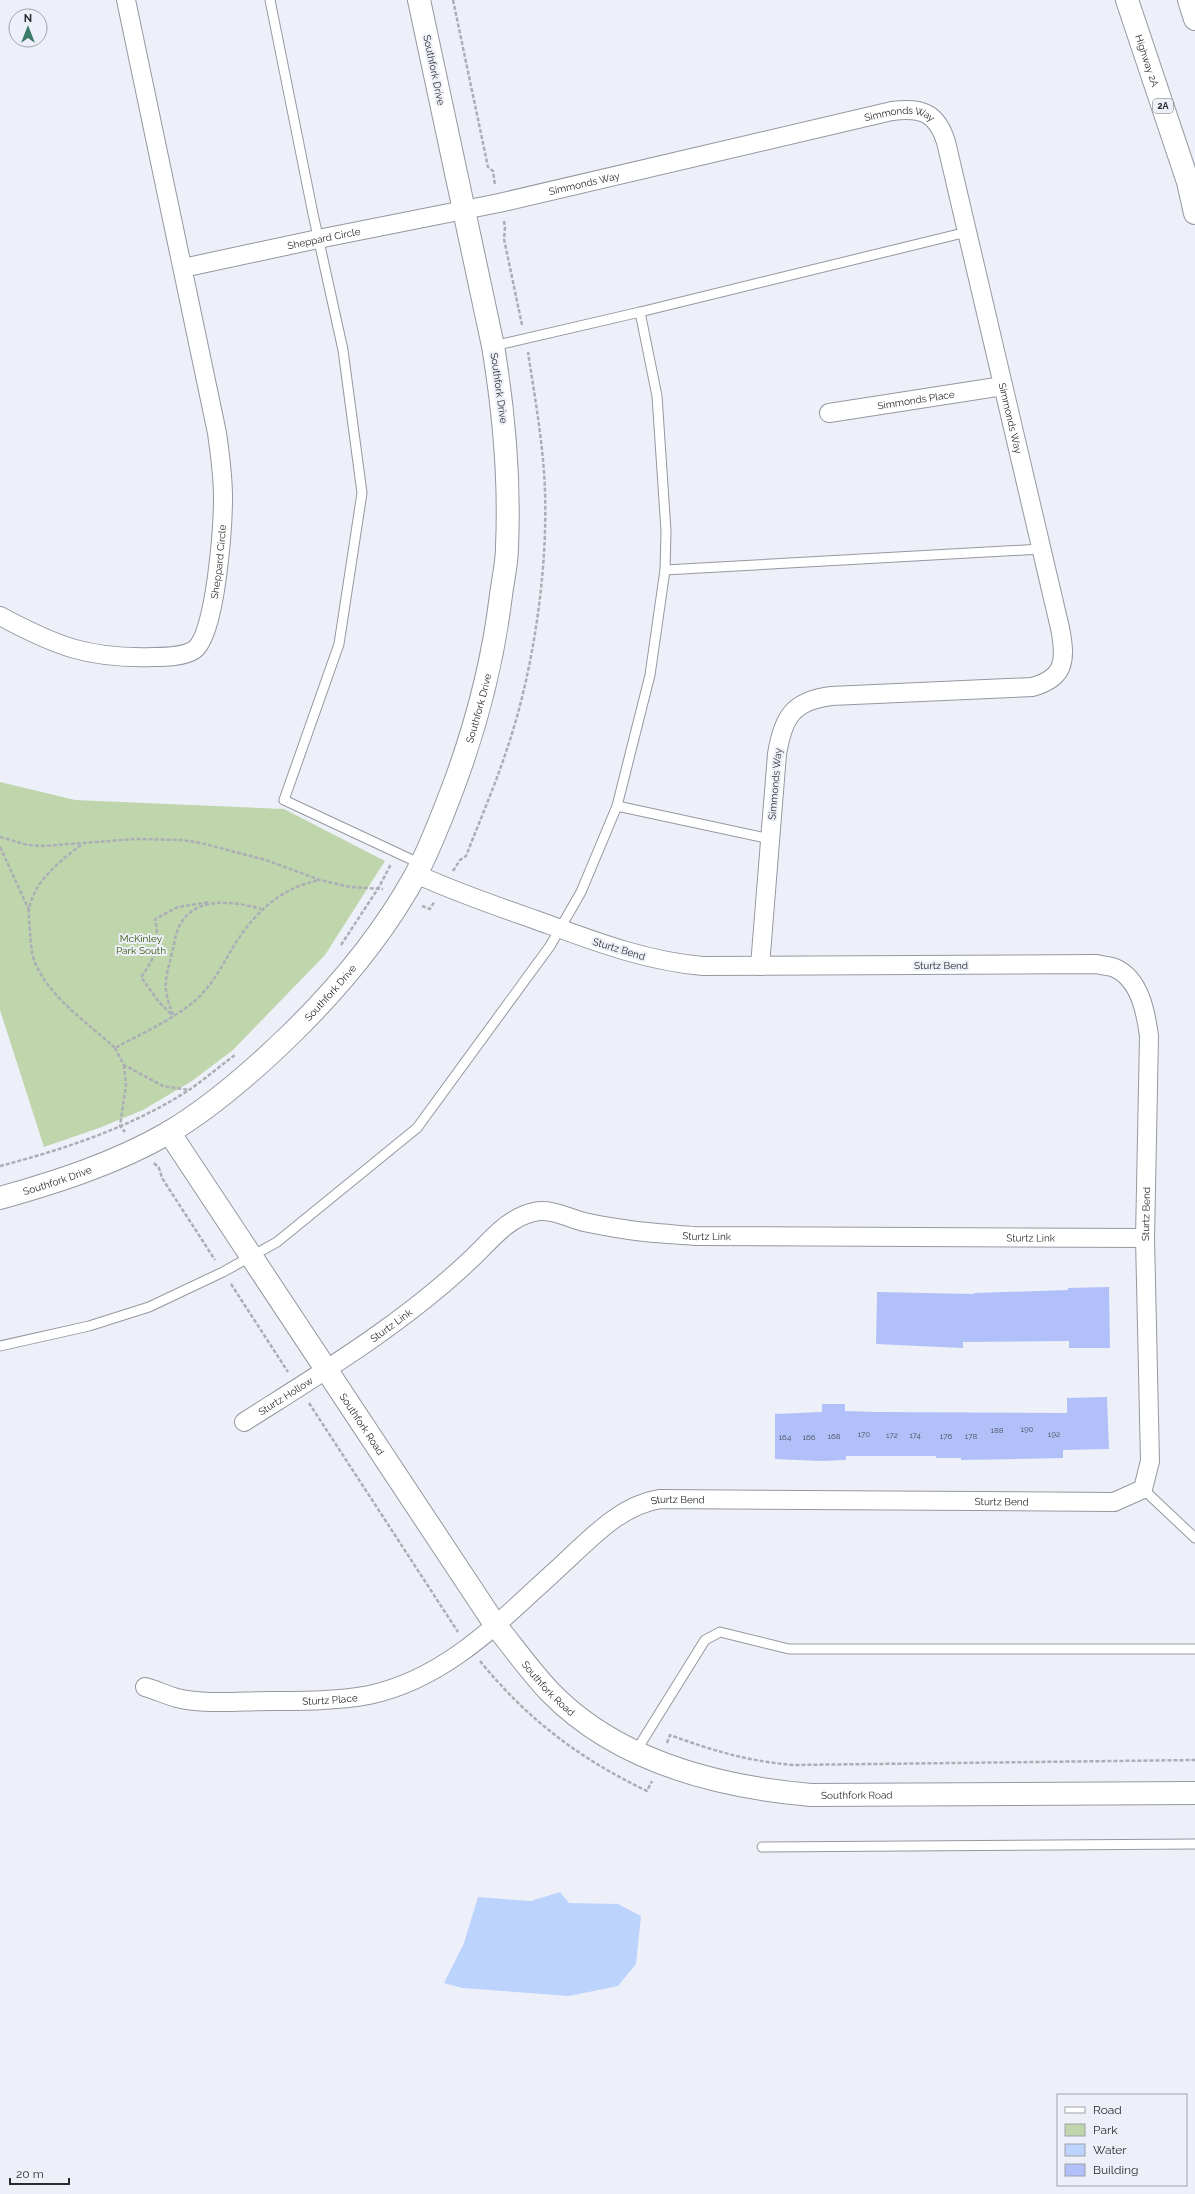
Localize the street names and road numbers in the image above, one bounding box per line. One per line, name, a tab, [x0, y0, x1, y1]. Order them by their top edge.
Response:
street label: Highway 2A	[1133, 33, 1161, 88]
street label: Southfork Drive	[421, 34, 447, 106]
road number: 2A	[1153, 99, 1173, 113]
street label: Simmonds Way	[863, 104, 938, 124]
street label: Simmonds Way	[548, 169, 621, 197]
street label: Sheppard Circle	[286, 225, 361, 251]
street label: Southfork Drive	[489, 352, 509, 424]
street label: Simmonds Way	[997, 382, 1025, 455]
street label: Simmonds Place	[877, 388, 955, 411]
street label: Sheppard Circle	[208, 524, 227, 600]
street label: Southfork Drive	[463, 672, 493, 744]
street label: Simmonds Way	[766, 747, 784, 820]
street label: Sturtz Bend	[591, 936, 647, 962]
street label: Sturtz Bend	[914, 960, 968, 971]
street label: Southfork Drive	[302, 962, 358, 1023]
street label: Southfork Drive	[22, 1164, 93, 1197]
street label: Sturtz Bend	[1139, 1187, 1152, 1241]
street label: Sturtz Link	[682, 1230, 732, 1242]
street label: Sturtz Link	[1006, 1232, 1056, 1243]
street label: Sturtz Link	[368, 1306, 414, 1344]
street label: Sturtz Hollow	[256, 1374, 315, 1417]
street label: Southfork Road	[338, 1391, 387, 1457]
street label: Sturtz Bend	[649, 1493, 705, 1506]
street label: Sturtz Bend	[975, 1496, 1029, 1507]
street label: Southfork Road	[520, 1659, 577, 1718]
street label: Sturtz Place	[302, 1691, 358, 1706]
street label: Southfork Road	[821, 1789, 893, 1800]

